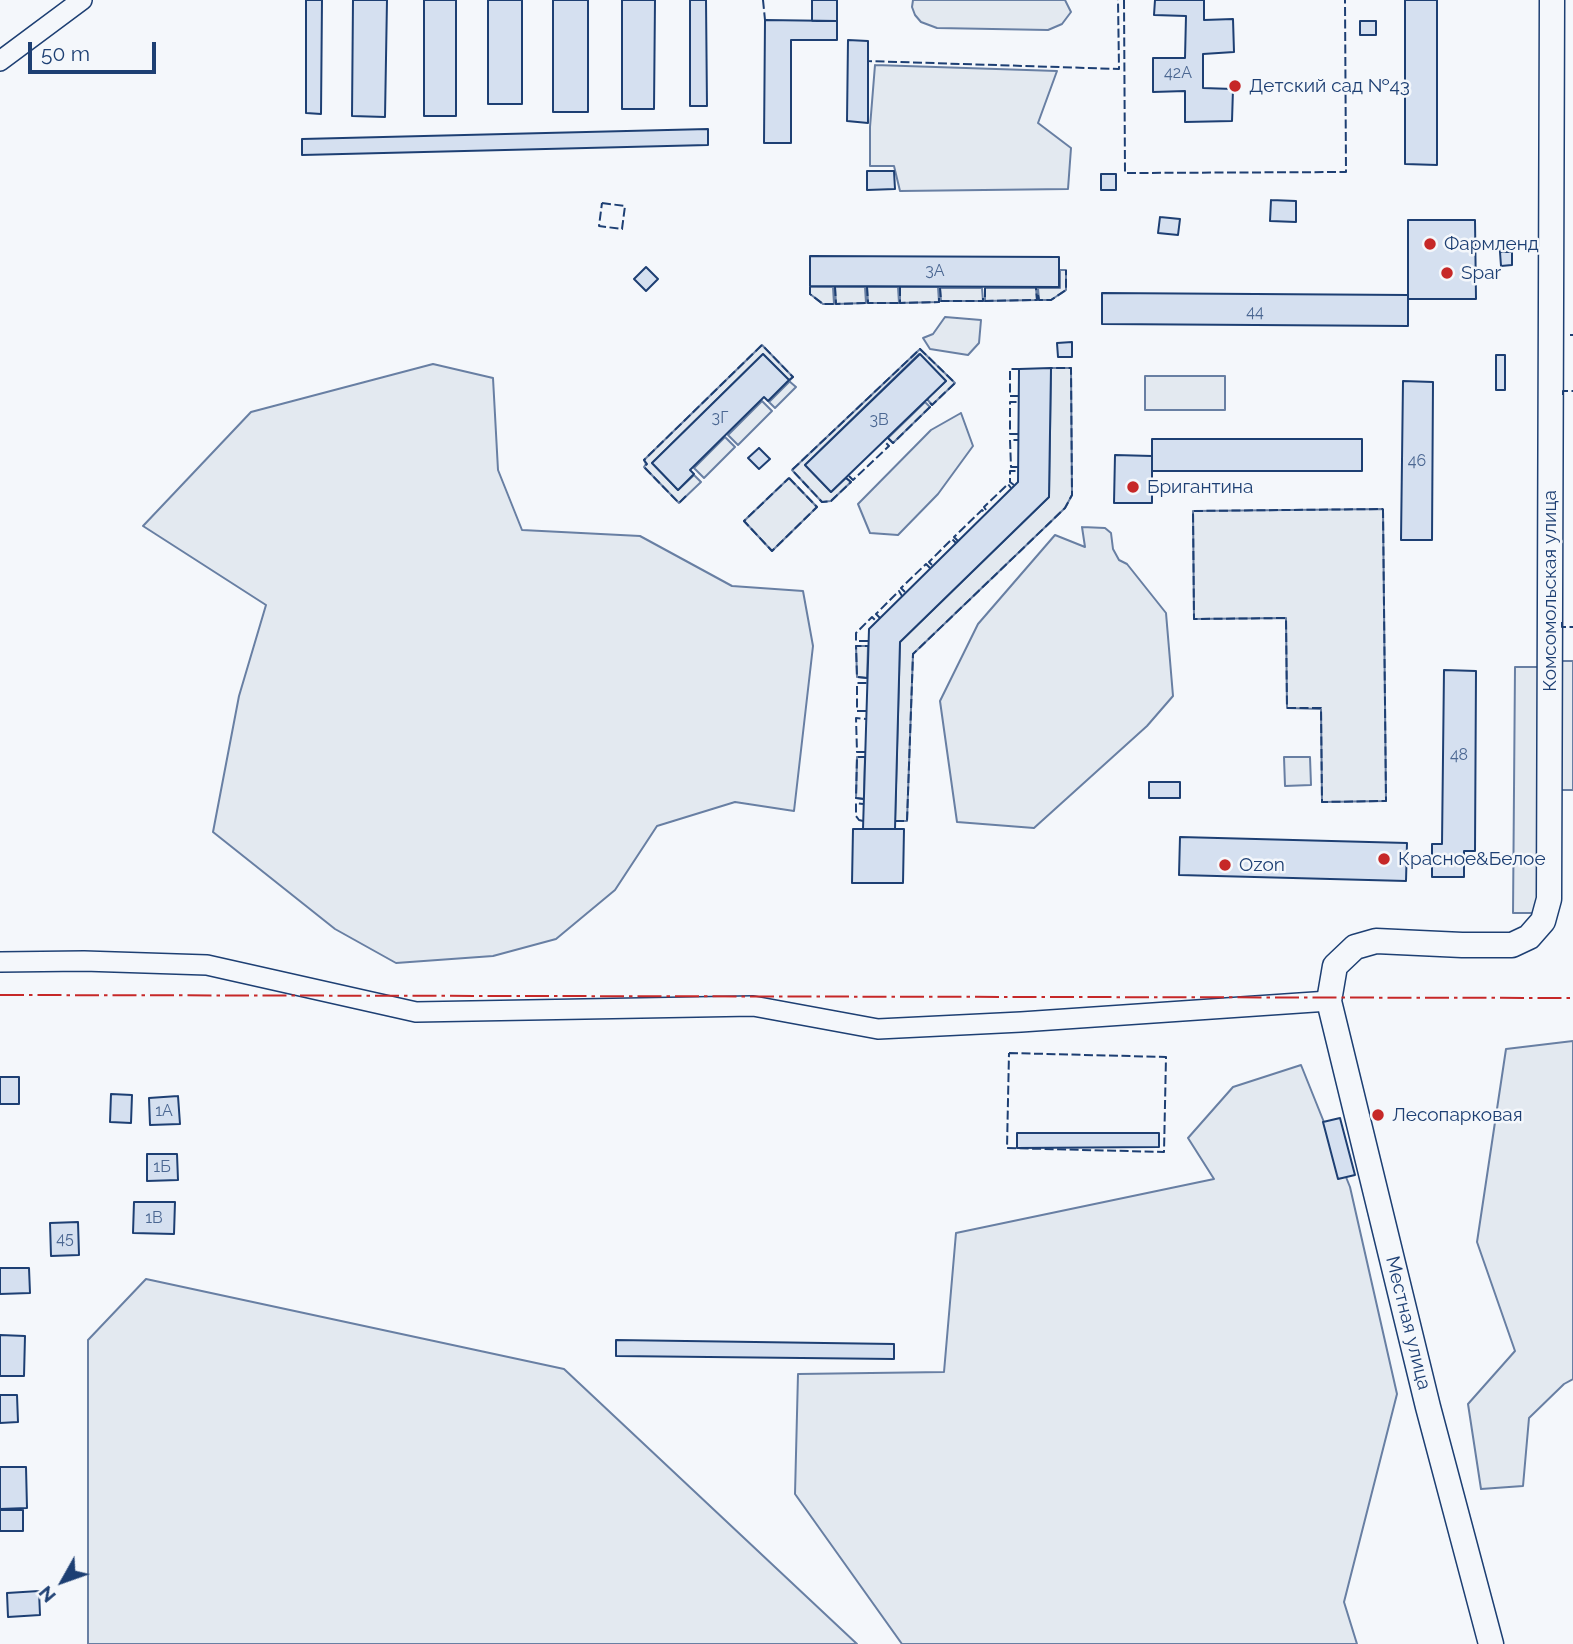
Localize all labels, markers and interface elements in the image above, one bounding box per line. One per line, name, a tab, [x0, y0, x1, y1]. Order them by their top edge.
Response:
scale bar	[32, 28, 159, 72]
text: 50 m	[41, 41, 90, 66]
house number: 42А	[1164, 63, 1192, 83]
place label: Детский сад №43	[1249, 75, 1410, 97]
marker: Детский сад №43	[1227, 78, 1243, 94]
place label: Фармленд	[1444, 233, 1539, 255]
marker: Фармленд	[1422, 236, 1438, 252]
house number: 3А	[925, 261, 945, 281]
place label: Spar	[1461, 262, 1501, 284]
marker: Spar	[1439, 265, 1455, 281]
house number: 44	[1246, 302, 1264, 322]
house number: 3Г	[712, 408, 728, 428]
house number: 3В	[869, 410, 889, 430]
house number: 46	[1408, 451, 1426, 471]
place label: Бригантина	[1147, 476, 1253, 498]
marker: Бригантина	[1125, 479, 1141, 495]
street label: Комсомольская улица	[1539, 490, 1561, 692]
house number: 48	[1450, 745, 1468, 765]
place label: Красное&Белое	[1398, 848, 1546, 870]
marker: Красное&Белое	[1376, 851, 1392, 867]
place label: Ozon	[1239, 854, 1285, 876]
marker: Ozon	[1217, 857, 1233, 873]
house number: 1А	[155, 1101, 173, 1121]
place label: Лесопарковая	[1392, 1104, 1523, 1126]
marker: Лесопарковая	[1370, 1107, 1386, 1123]
house number: 1Б	[153, 1157, 171, 1177]
house number: 1В	[145, 1208, 163, 1228]
house number: 45	[56, 1229, 74, 1249]
street label: Местная улица	[1380, 1254, 1436, 1392]
north arrow	[28, 1546, 98, 1616]
text: N	[34, 1582, 60, 1607]

